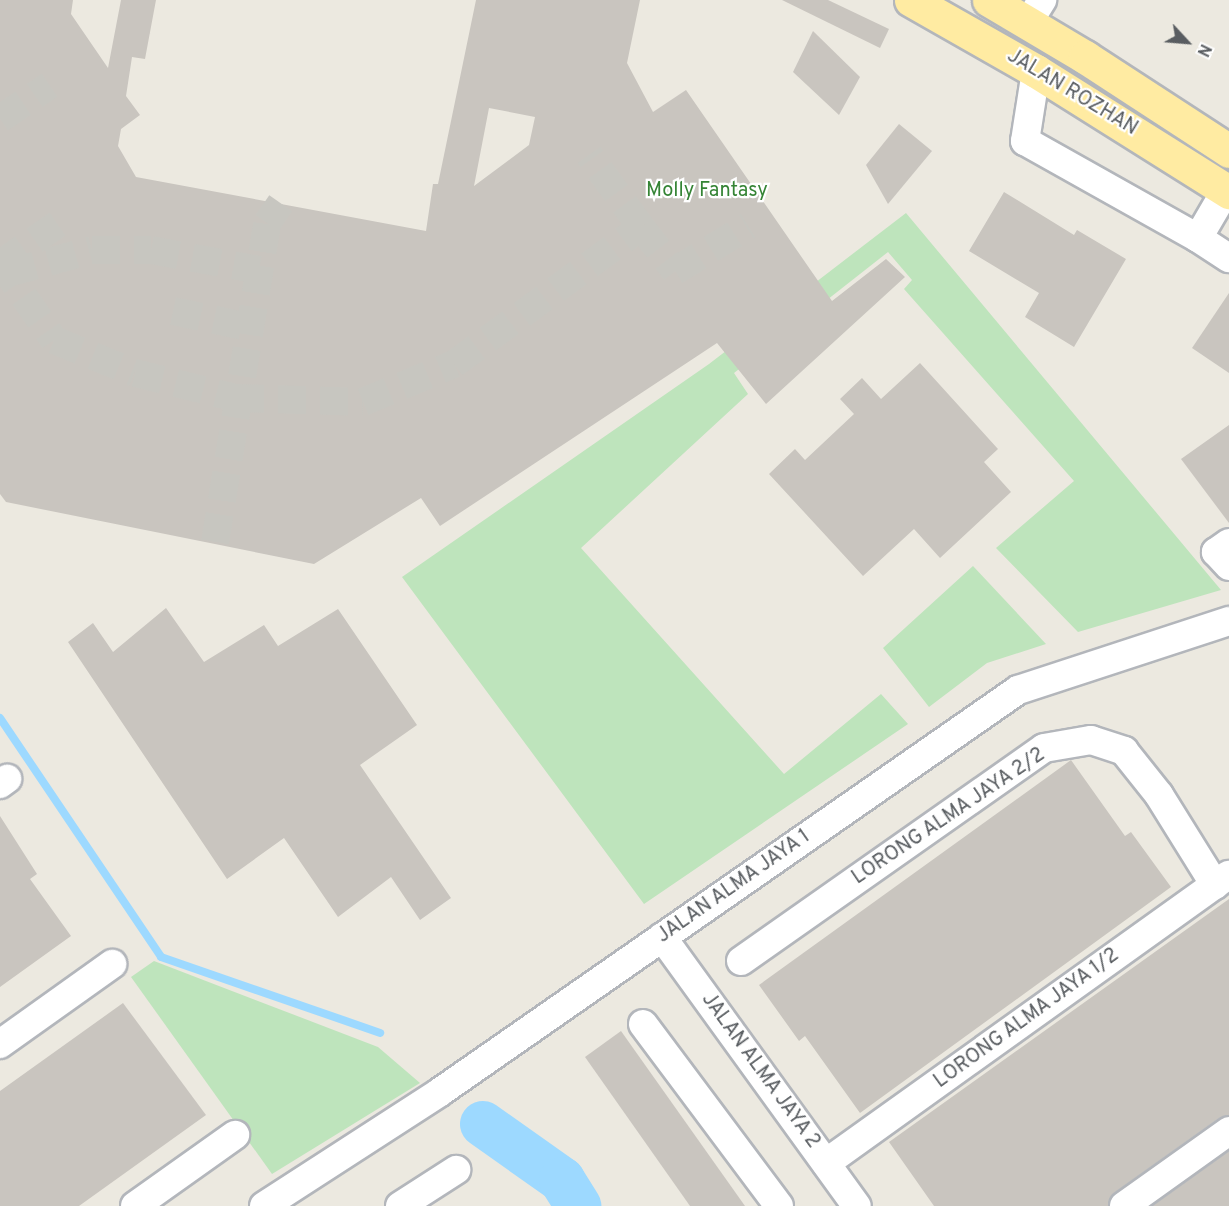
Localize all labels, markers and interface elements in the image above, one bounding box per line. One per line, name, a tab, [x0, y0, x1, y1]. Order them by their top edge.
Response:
north arrow	[1157, 12, 1217, 72]
text: N	[1192, 40, 1215, 59]
street label: JALAN ROZHAN	[1002, 45, 1142, 141]
park label: Molly Fantasy	[646, 179, 768, 203]
street label: LORONG ALMA JAYA 2/2	[847, 743, 1051, 891]
street label: JALAN ALMA JAYA 1	[652, 824, 816, 950]
street label: LORONG ALMA JAYA 1/2	[929, 943, 1125, 1095]
street label: JALAN ALMA JAYA 2	[695, 988, 825, 1154]

